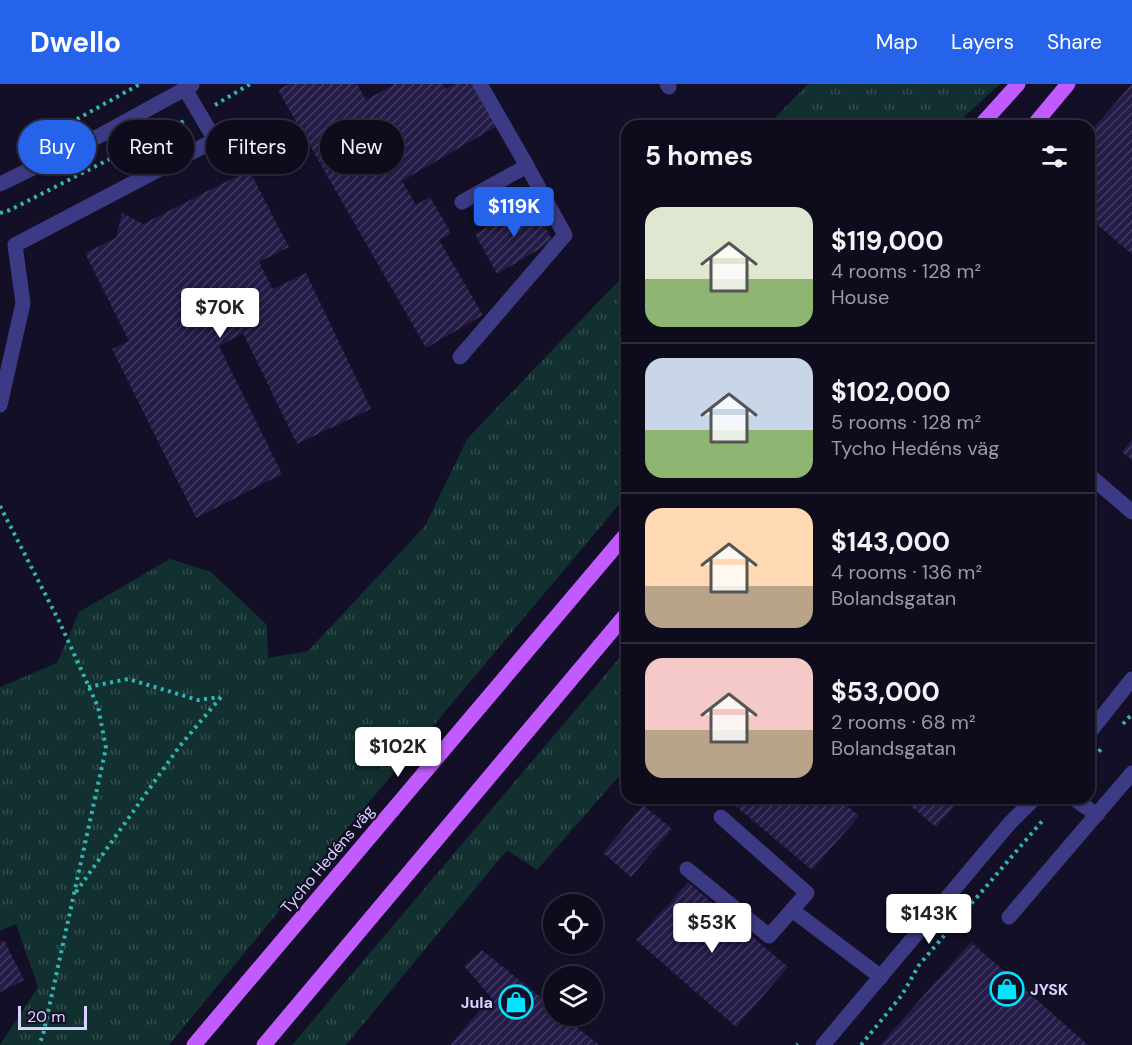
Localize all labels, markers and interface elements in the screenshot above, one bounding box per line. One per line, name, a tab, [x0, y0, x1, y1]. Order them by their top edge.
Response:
text: Dwello	[30, 24, 121, 61]
text: Map	[876, 28, 918, 56]
text: Layers	[951, 28, 1014, 56]
text: Share	[1047, 28, 1102, 56]
chip: Buy	[18, 120, 96, 174]
chip: Rent	[108, 120, 194, 174]
chip: Filters	[206, 120, 308, 174]
chip: New	[320, 120, 404, 174]
text: 5 homes	[645, 139, 753, 173]
icon: filters	[1038, 140, 1071, 173]
pin: $119K	[472, 187, 556, 238]
text: $119K	[488, 193, 540, 219]
text: $119,000	[831, 224, 943, 258]
icon: home	[693, 231, 765, 303]
text: 4 rooms · 128 m²	[831, 258, 981, 284]
text: House	[831, 284, 889, 310]
pin: $70K	[184, 288, 256, 339]
text: $70K	[195, 294, 245, 320]
text: $102,000	[831, 375, 951, 409]
icon: home	[693, 382, 765, 454]
text: 5 rooms · 128 m²	[831, 409, 981, 435]
text: Tycho Hedéns väg	[831, 435, 999, 461]
text: $143,000	[831, 525, 950, 559]
icon: home	[693, 532, 765, 604]
text: 4 rooms · 136 m²	[831, 559, 982, 585]
text: Bolandsgatan	[831, 585, 956, 611]
text: $53,000	[831, 675, 940, 709]
icon: home	[693, 682, 765, 754]
text: 2 rooms · 68 m²	[831, 709, 976, 735]
pin: $102K	[356, 727, 440, 778]
text: $102K	[369, 733, 427, 759]
text: Bolandsgatan	[831, 735, 956, 761]
street label: Tycho Hedéns väg	[276, 801, 379, 918]
map controls	[543, 894, 603, 1026]
button: locate	[543, 894, 603, 954]
pin: $143K	[887, 894, 971, 945]
text: $143K	[900, 900, 958, 926]
pin: $53K	[676, 903, 748, 954]
text: $53K	[687, 909, 737, 935]
button: layers	[543, 966, 603, 1026]
shop icon: JYSK	[989, 971, 1025, 1007]
place label: JYSK	[1030, 979, 1069, 1000]
shop icon: Jula	[498, 984, 534, 1020]
place label: Jula	[461, 992, 493, 1013]
scale bar	[18, 1003, 87, 1030]
text: 20 m	[27, 1006, 66, 1027]

